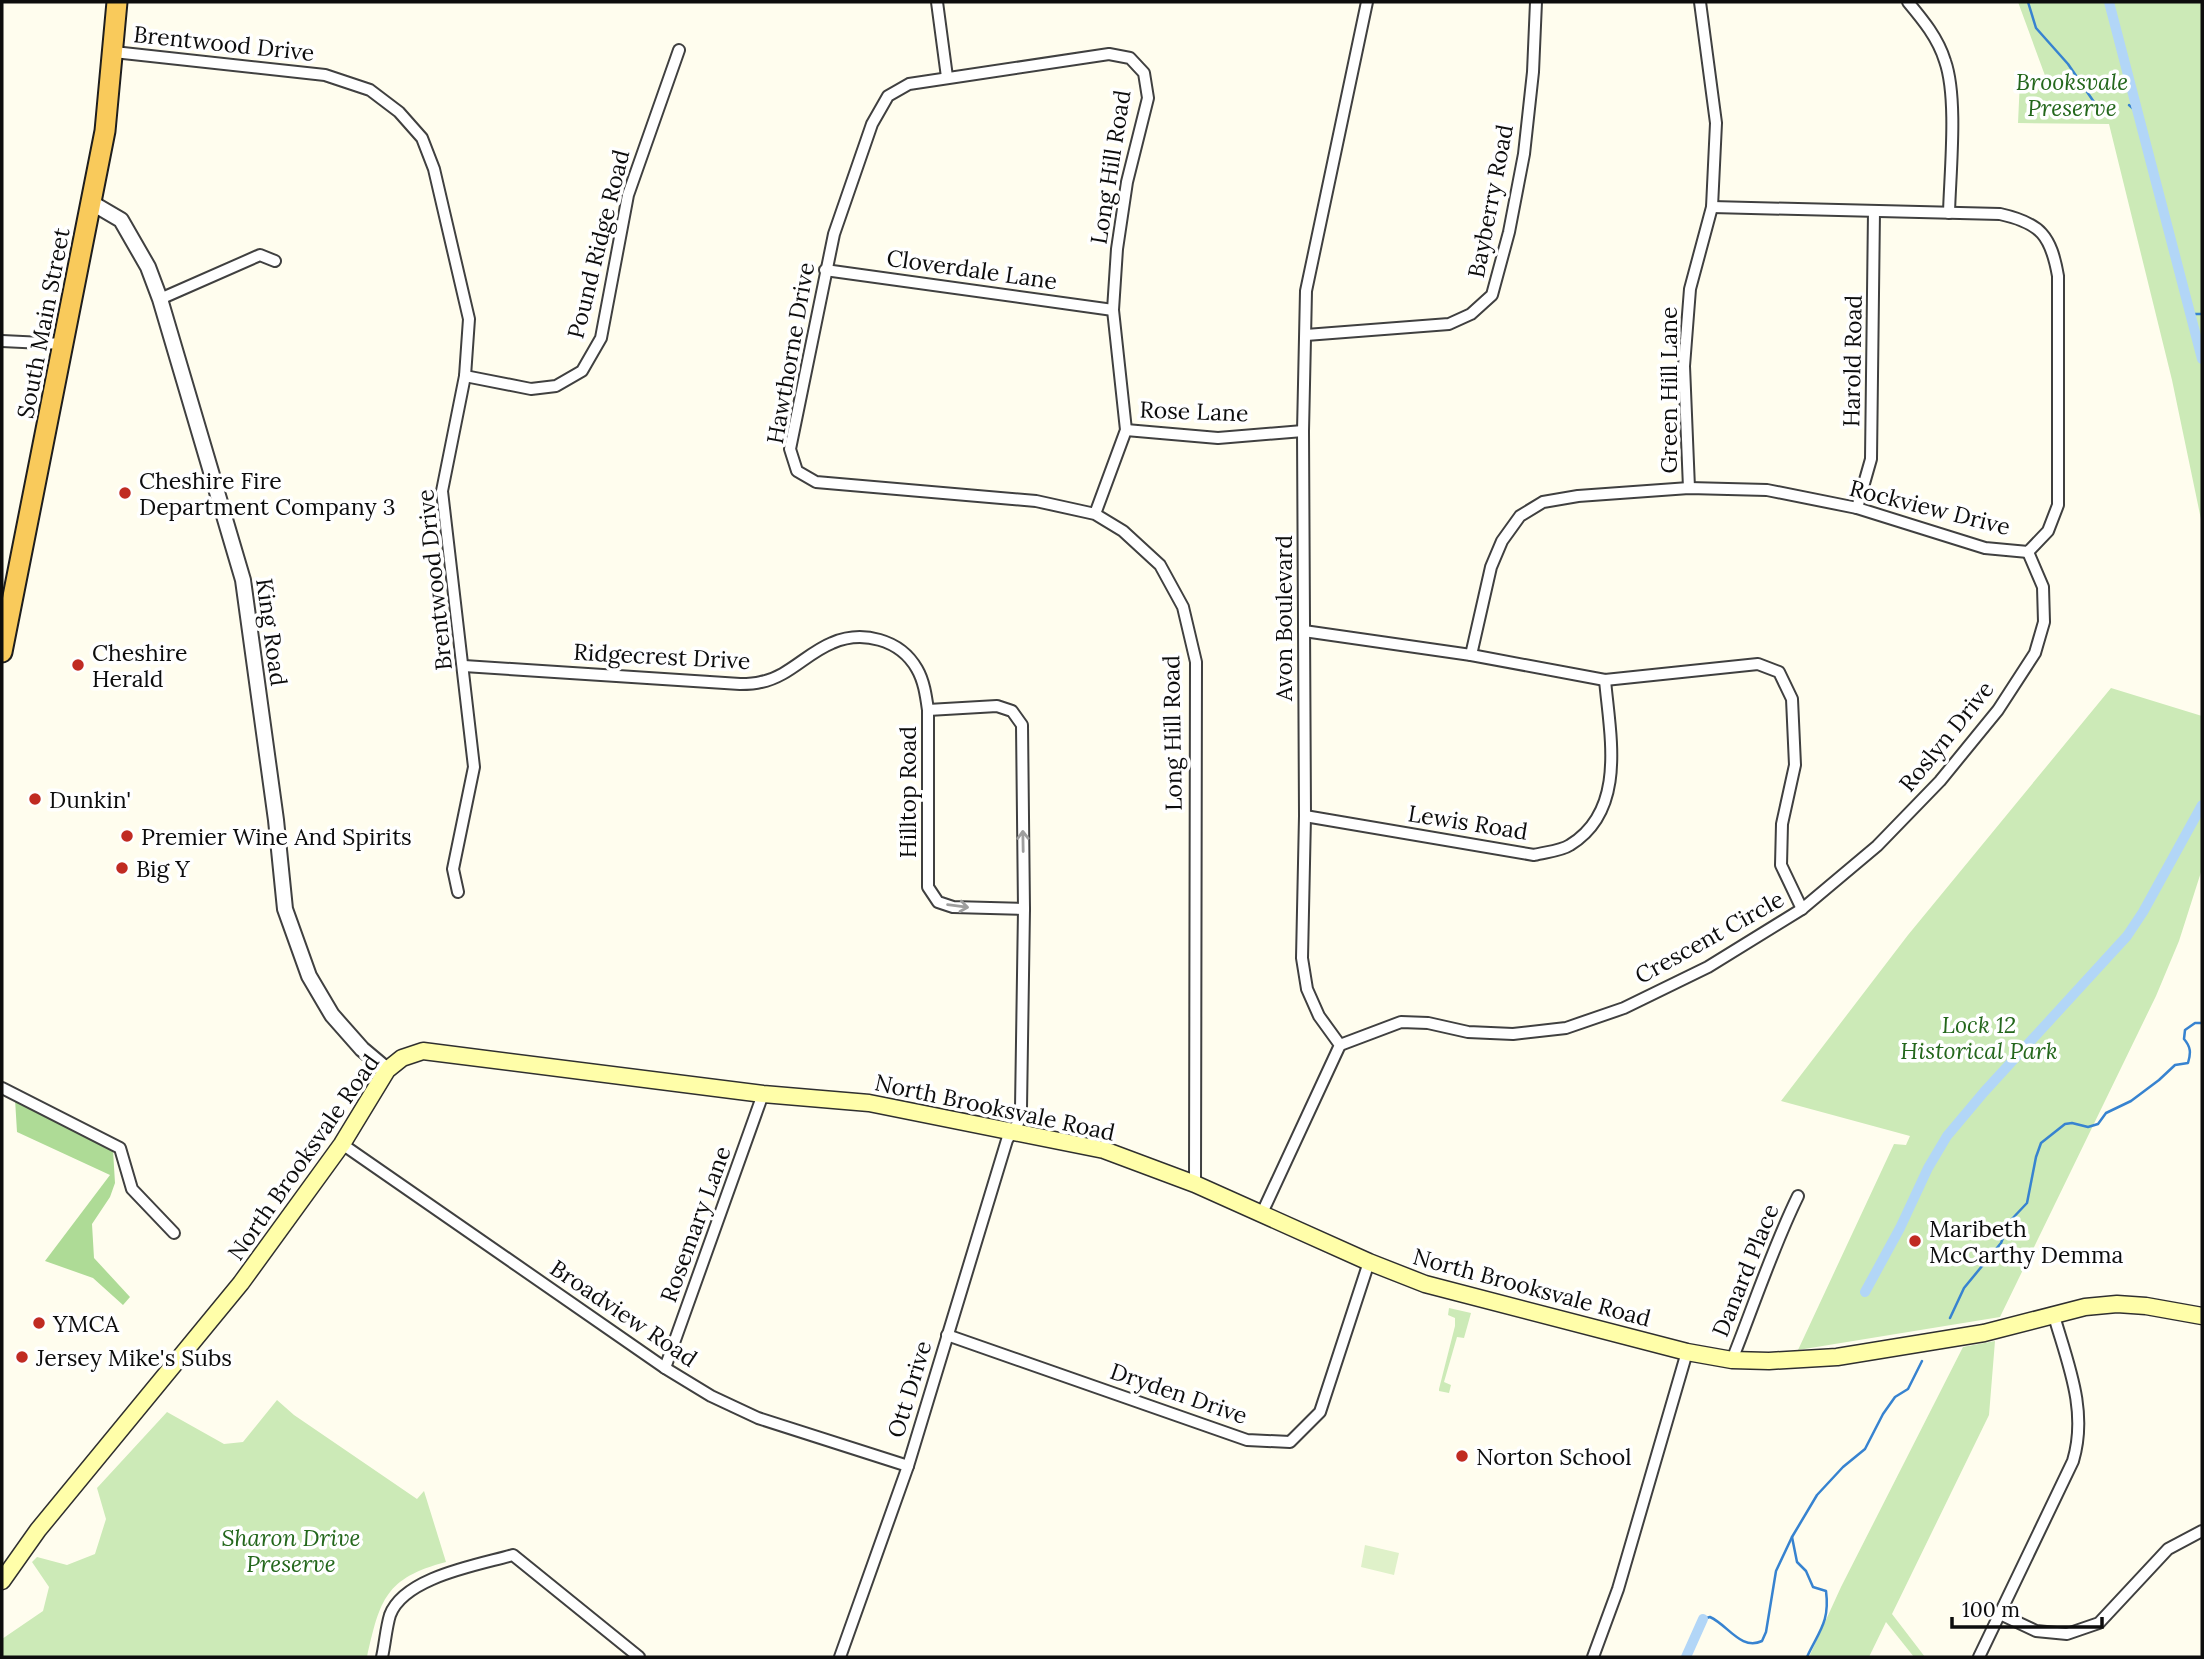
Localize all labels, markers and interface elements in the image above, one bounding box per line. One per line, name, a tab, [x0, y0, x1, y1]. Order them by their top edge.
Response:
street label: Brentwood Drive	[132, 19, 316, 67]
park label: Brooksvale Preserve	[2016, 67, 2128, 122]
street label: Long Hill Road	[1084, 88, 1137, 246]
street label: Bayberry Road	[1461, 122, 1519, 280]
street label: Pound Ridge Road	[560, 146, 636, 342]
street label: South Main Street	[10, 225, 76, 421]
street label: Cloverdale Lane	[885, 243, 1059, 295]
street label: Hawthorne Drive	[760, 260, 820, 446]
street label: Harold Road	[1836, 294, 1868, 427]
street label: Green Hill Lane	[1654, 306, 1683, 474]
street label: Rose Lane	[1139, 395, 1249, 427]
place label: Cheshire Fire Department Company 3	[139, 466, 395, 521]
street label: Rockview Drive	[1847, 473, 2013, 541]
marker: Cheshire Fire Department Company 3	[117, 485, 133, 501]
street label: Brentwood Drive	[410, 488, 458, 672]
street label: Avon Boulevard	[1269, 535, 1298, 702]
street label: King Road	[250, 576, 294, 688]
street label: Ridgecrest Drive	[573, 637, 751, 675]
place label: Cheshire Herald	[92, 638, 187, 693]
street label: Long Hill Road	[1156, 655, 1188, 811]
marker: Cheshire Herald	[70, 657, 86, 673]
street label: Roslyn Drive	[1892, 675, 2000, 797]
street label: Hilltop Road	[893, 726, 922, 858]
place label: Dunkin'	[49, 785, 131, 814]
marker: Dunkin'	[27, 791, 43, 807]
street label: Lewis Road	[1406, 798, 1530, 846]
place label: Premier Wine And Spirits	[141, 822, 412, 851]
marker: Premier Wine And Spirits	[119, 828, 135, 844]
one-way arrow	[1016, 830, 1030, 853]
place label: Big Y	[136, 854, 190, 883]
marker: Big Y	[114, 860, 130, 876]
street label: Crescent Circle	[1630, 884, 1788, 990]
one-way arrow	[946, 899, 969, 912]
park label: Lock 12 Historical Park	[1900, 1010, 2058, 1065]
street label: North Brooksvale Road	[221, 1048, 385, 1266]
street label: North Brooksvale Road	[872, 1067, 1118, 1147]
street label: Rosemary Lane	[653, 1142, 737, 1306]
street label: Danard Place	[1705, 1199, 1785, 1341]
place label: Maribeth McCarthy Demma	[1929, 1214, 2124, 1269]
marker: Maribeth McCarthy Demma	[1907, 1233, 1923, 1249]
street label: North Brooksvale Road	[1410, 1241, 1654, 1333]
street label: Broadview Road	[545, 1253, 703, 1373]
place label: YMCA	[52, 1309, 119, 1338]
marker: YMCA	[31, 1315, 47, 1331]
street label: Ott Drive	[881, 1337, 937, 1441]
place label: Jersey Mike's Subs	[35, 1343, 232, 1372]
marker: Jersey Mike's Subs	[14, 1349, 30, 1365]
street label: Dryden Drive	[1107, 1356, 1251, 1430]
place label: Norton School	[1476, 1442, 1631, 1471]
marker: Norton School	[1454, 1448, 1470, 1464]
park label: Sharon Drive Preserve	[221, 1523, 361, 1578]
scale bar	[1952, 1586, 2102, 1630]
text: 100 m	[1962, 1596, 2020, 1623]

